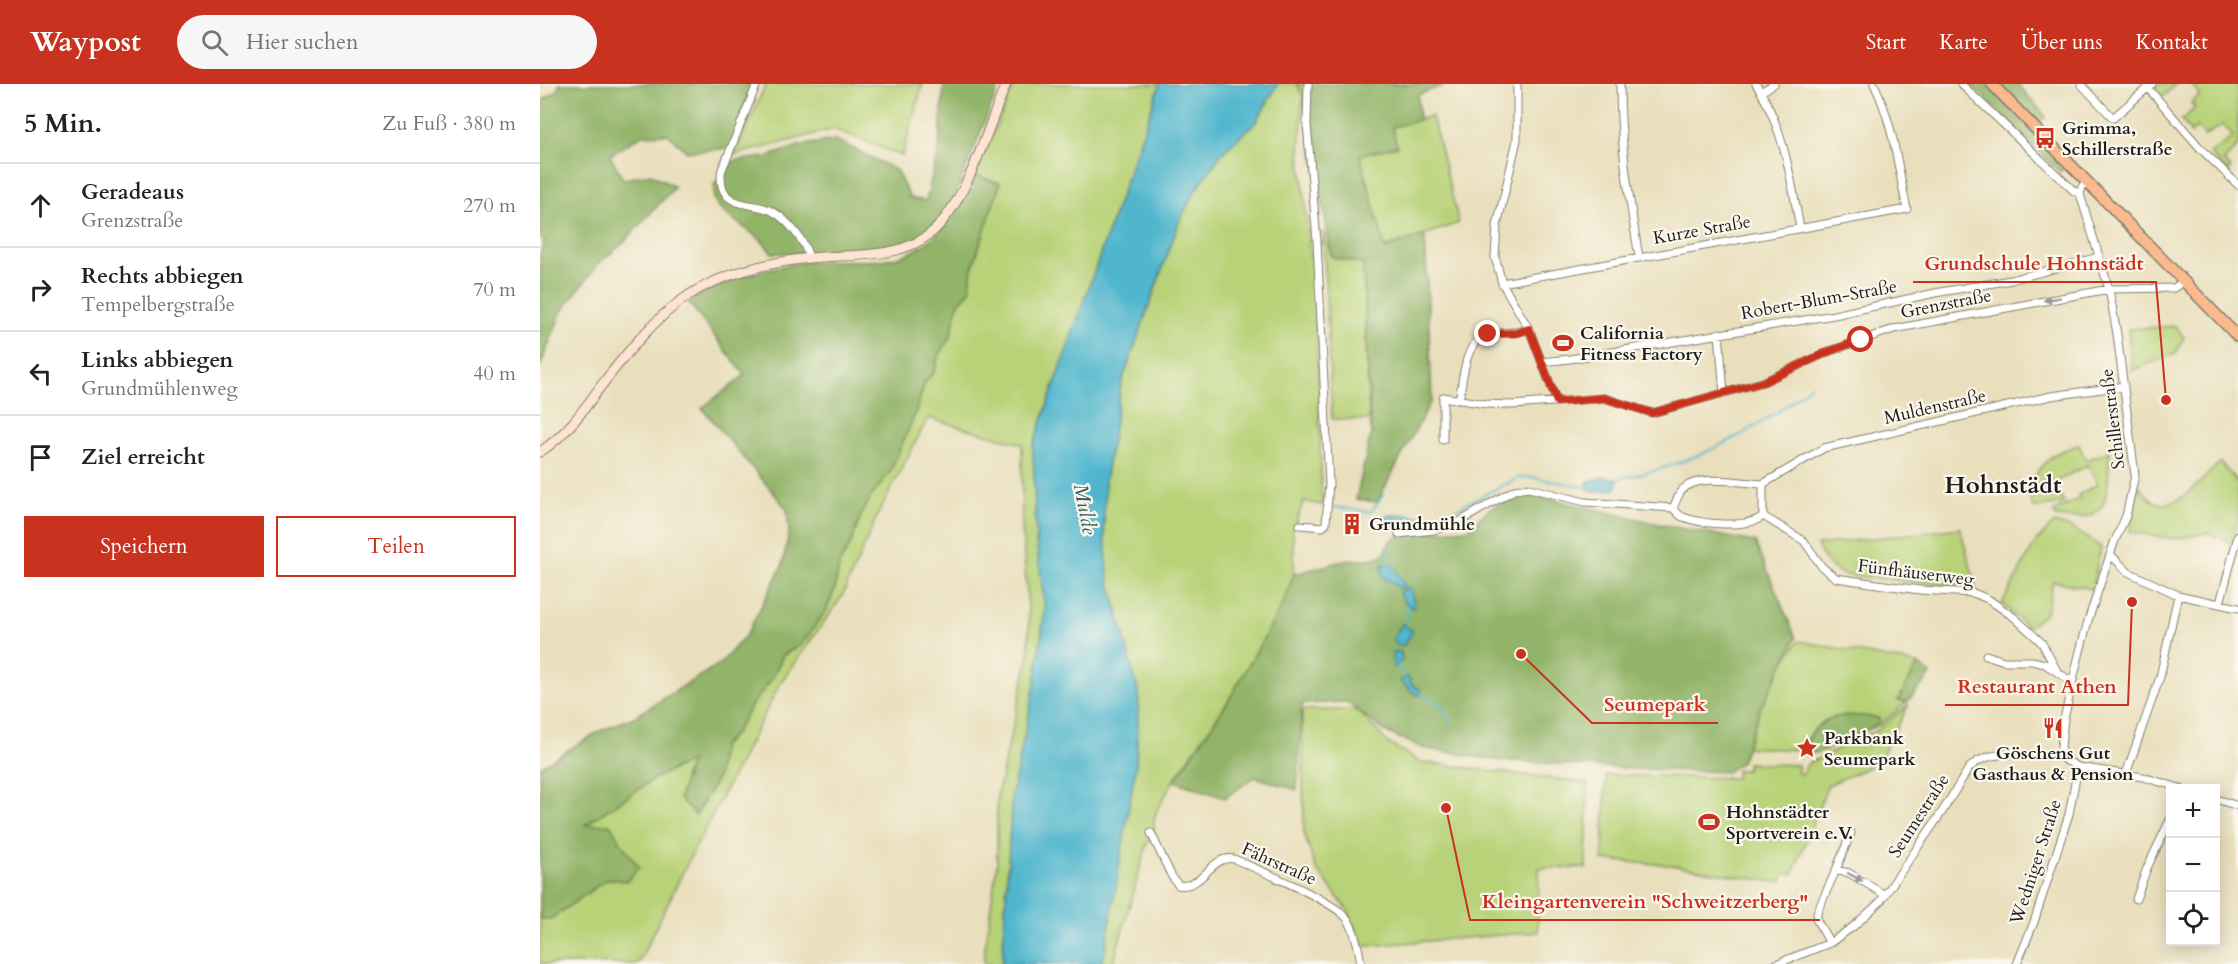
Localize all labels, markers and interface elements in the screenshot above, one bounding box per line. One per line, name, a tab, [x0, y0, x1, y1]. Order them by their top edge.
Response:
search box	[177, 15, 597, 69]
text: Waypost	[30, 23, 141, 61]
icon: search	[198, 26, 231, 59]
text: Hier suchen	[246, 27, 359, 57]
text: Start	[1866, 28, 1906, 57]
text: Karte	[1939, 28, 1988, 57]
text: Über uns	[2021, 28, 2103, 57]
text: Kontakt	[2136, 28, 2208, 57]
text: 5 Min.	[24, 106, 102, 141]
text: Zu Fuß · 380 m	[382, 110, 516, 137]
place label: Grimma, Schillerstraße	[2062, 116, 2173, 162]
bus stop icon: Grimma, Schillerstraße	[2033, 126, 2057, 150]
text: Geradeaus	[81, 177, 184, 207]
icon: ahead	[24, 189, 57, 222]
text: 270 m	[463, 192, 516, 219]
text: Grenzstraße	[81, 207, 183, 234]
street label: Kurze Straße	[1651, 209, 1753, 251]
callout: Grundschule Hohnstädt	[1913, 244, 2156, 282]
text: Grundschule Hohnstädt	[1924, 250, 2144, 277]
text: Rechts abbiegen	[81, 261, 244, 291]
icon: right	[24, 273, 57, 306]
street label: Robert-Blum-Straße	[1739, 274, 1899, 326]
text: 70 m	[473, 276, 516, 303]
street label: Grenzstraße	[1898, 283, 1994, 325]
text: Tempelbergstraße	[81, 291, 235, 318]
one-way arrow	[2042, 295, 2061, 304]
route end	[1474, 320, 1500, 346]
place label: California Fitness Factory	[1580, 321, 1704, 367]
route start	[1847, 326, 1873, 352]
sports icon: California Fitness Factory	[1551, 331, 1575, 355]
text: Links abbiegen	[81, 345, 233, 375]
icon: left	[24, 357, 57, 390]
text: 40 m	[473, 360, 516, 387]
street label: Schillerstraße	[2094, 367, 2132, 471]
text: Grundmühlenweg	[81, 375, 238, 402]
street label: Muldenstraße	[1881, 383, 1989, 431]
icon: arrive	[24, 441, 57, 474]
text: Ziel erreicht	[81, 442, 205, 472]
district label: Hohnstädt	[1945, 469, 2062, 502]
water label: Mulde	[1067, 481, 1103, 537]
building icon: Grundmühle	[1340, 512, 1364, 536]
place label: Grundmühle	[1369, 512, 1475, 537]
button: Speichern	[24, 516, 264, 577]
button: Teilen	[276, 516, 516, 577]
street label: Fünfhäuserweg	[1856, 553, 1976, 593]
callout: Restaurant Athen	[1945, 667, 2128, 705]
text: Restaurant Athen	[1957, 673, 2117, 700]
callout: Seumepark	[1592, 685, 1718, 723]
text: Seumepark	[1604, 691, 1707, 718]
restaurant icon: Göschens Gut Gasthaus & Pension	[2041, 716, 2065, 740]
place label: Parkbank Seumepark	[1824, 726, 1917, 772]
place icon: Parkbank Seumepark	[1795, 736, 1819, 760]
place label: Göschens Gut Gasthaus & Pension	[1973, 741, 2134, 787]
street label: Seumestraße	[1883, 769, 1955, 863]
map controls	[2166, 784, 2220, 946]
button: +	[2166, 784, 2220, 838]
street label: Wedniger Straße	[2004, 796, 2068, 929]
place label: Hohnstädter Sportverein e.V.	[1726, 800, 1853, 846]
sports icon: Hohnstädter Sportverein e.V.	[1697, 810, 1721, 834]
street label: Fährstraße	[1238, 836, 1320, 892]
button: −	[2166, 838, 2220, 892]
one-way arrow	[1847, 872, 1864, 882]
callout: Kleingartenverein "Schweitzerberg"	[1470, 882, 1820, 920]
text: Kleingartenverein "Schweitzerberg"	[1482, 888, 1808, 915]
button: locate	[2166, 892, 2220, 946]

